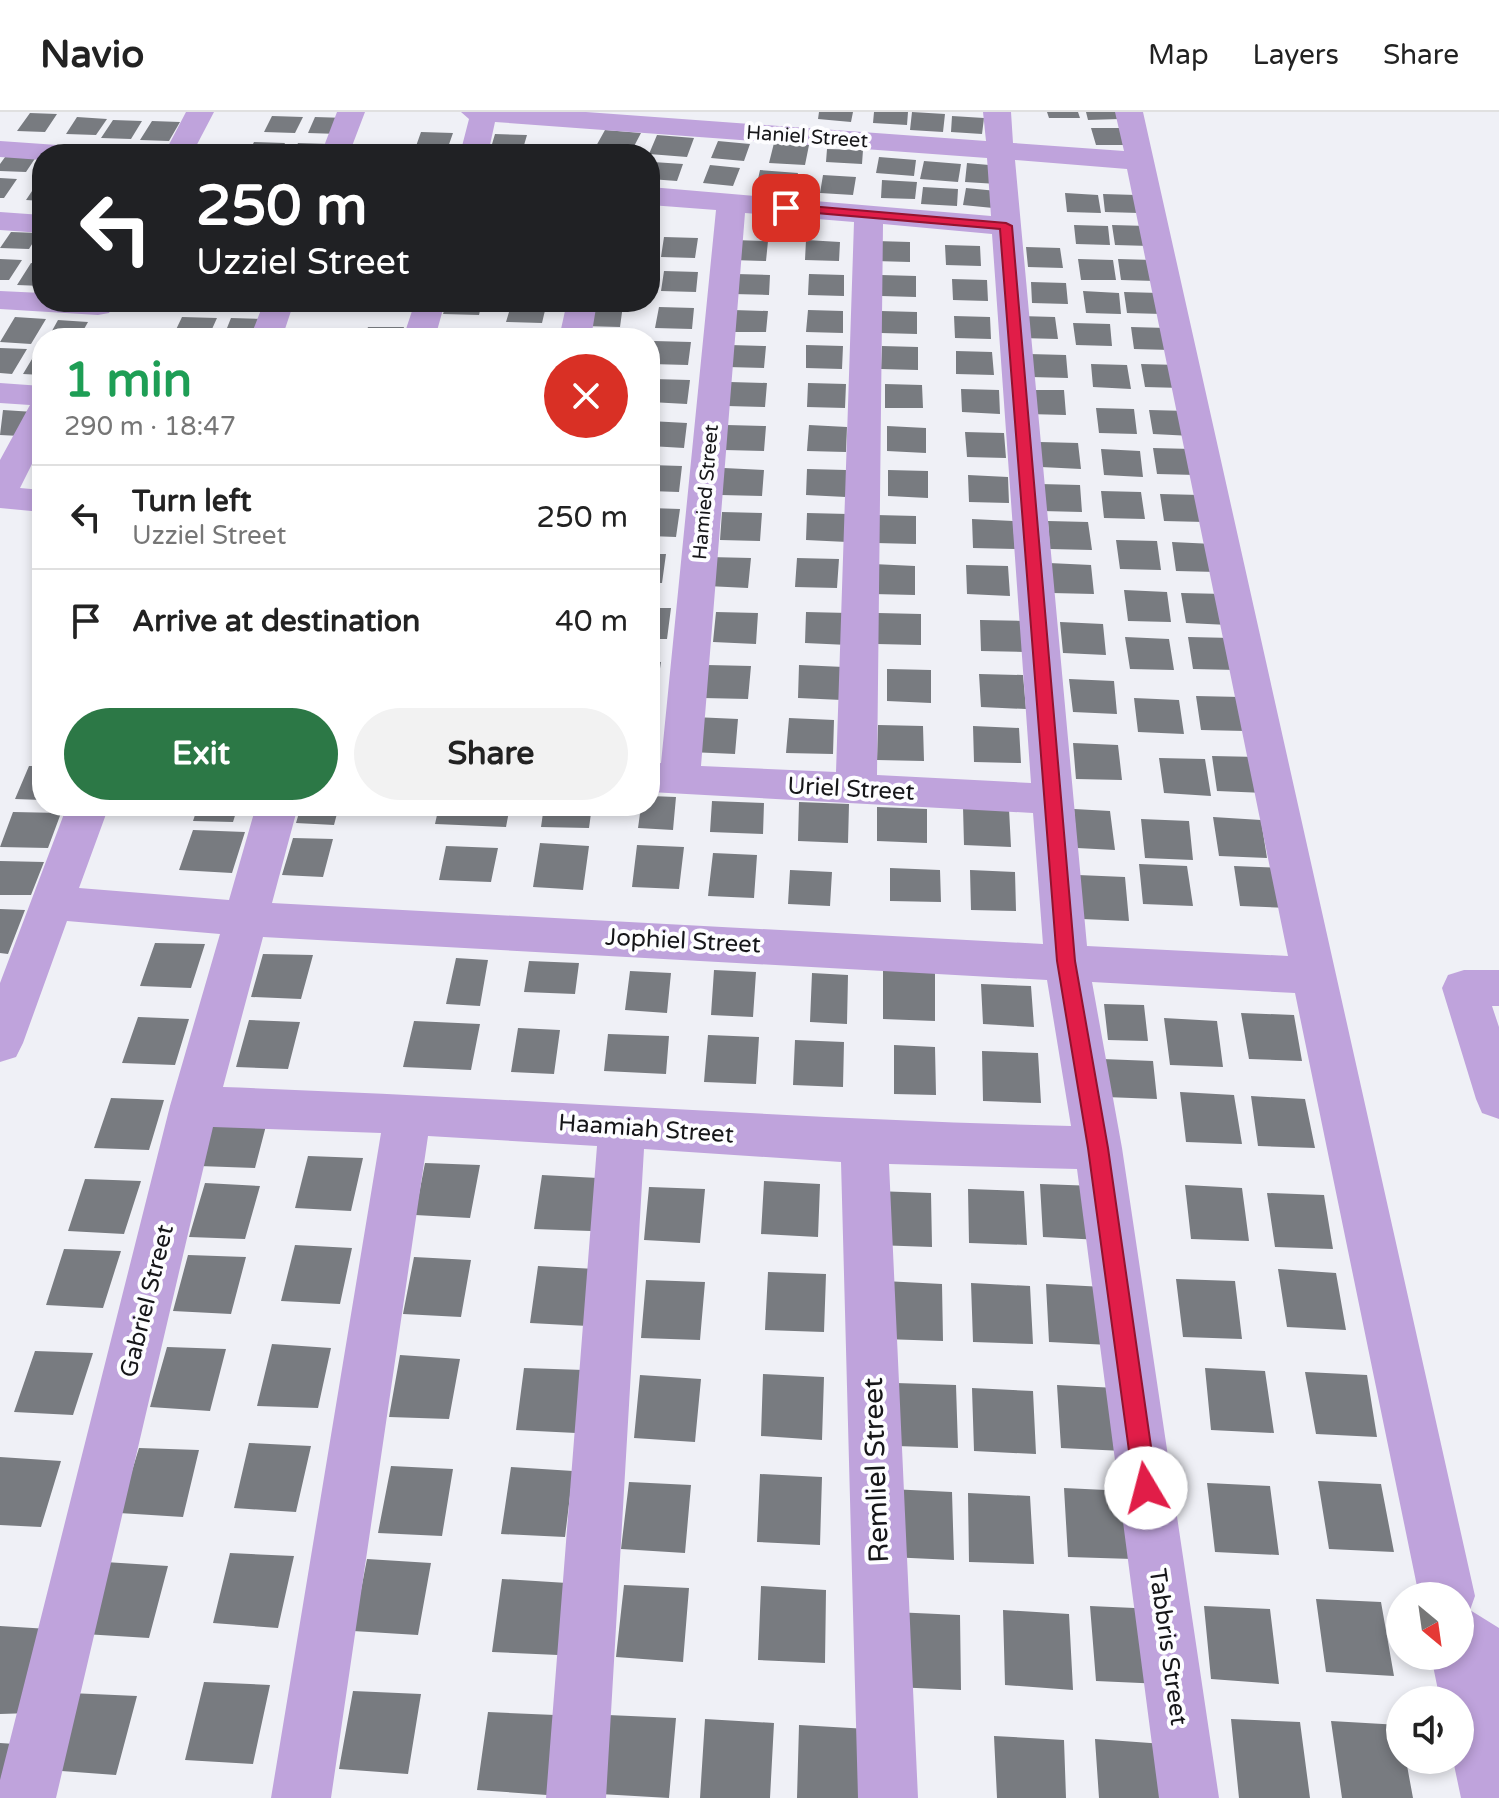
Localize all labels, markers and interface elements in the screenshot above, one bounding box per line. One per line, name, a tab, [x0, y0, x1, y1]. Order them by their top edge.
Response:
text: Navio	[40, 32, 144, 78]
text: Map	[1148, 38, 1209, 72]
text: Layers	[1253, 38, 1339, 72]
text: Share	[1383, 38, 1459, 72]
street label: Haniel Street	[745, 121, 869, 153]
text: 250 m	[196, 173, 367, 240]
pin	[752, 174, 820, 242]
icon: left	[64, 176, 168, 280]
icon: arrive	[764, 186, 808, 230]
text: Uzziel Street	[196, 241, 410, 284]
text: 1 min	[64, 352, 192, 410]
button: close	[544, 354, 628, 438]
text: 290 m · 18:47	[64, 411, 236, 442]
street label: Hamied Street	[688, 423, 724, 561]
text: Turn left	[132, 483, 251, 520]
icon: left	[64, 495, 108, 539]
text: 250 m	[536, 499, 628, 536]
text: Uzziel Street	[132, 520, 286, 551]
icon: arrive	[64, 599, 108, 643]
text: Arrive at destination	[132, 603, 420, 640]
text: 40 m	[555, 603, 628, 640]
button: Exit	[64, 708, 338, 800]
button: Share	[354, 708, 628, 800]
street label: Uriel Street	[787, 771, 915, 807]
street label: Jophiel Street	[604, 922, 762, 960]
street label: Haamiah Street	[557, 1108, 735, 1150]
street label: Gabriel Street	[114, 1222, 180, 1380]
street label: Remliel Street	[856, 1376, 896, 1563]
position arrow	[1104, 1446, 1188, 1530]
street label: Tabbris Street	[1143, 1567, 1193, 1727]
north arrow	[1386, 1582, 1474, 1670]
map controls	[1386, 1582, 1474, 1774]
button: sound	[1386, 1686, 1474, 1774]

